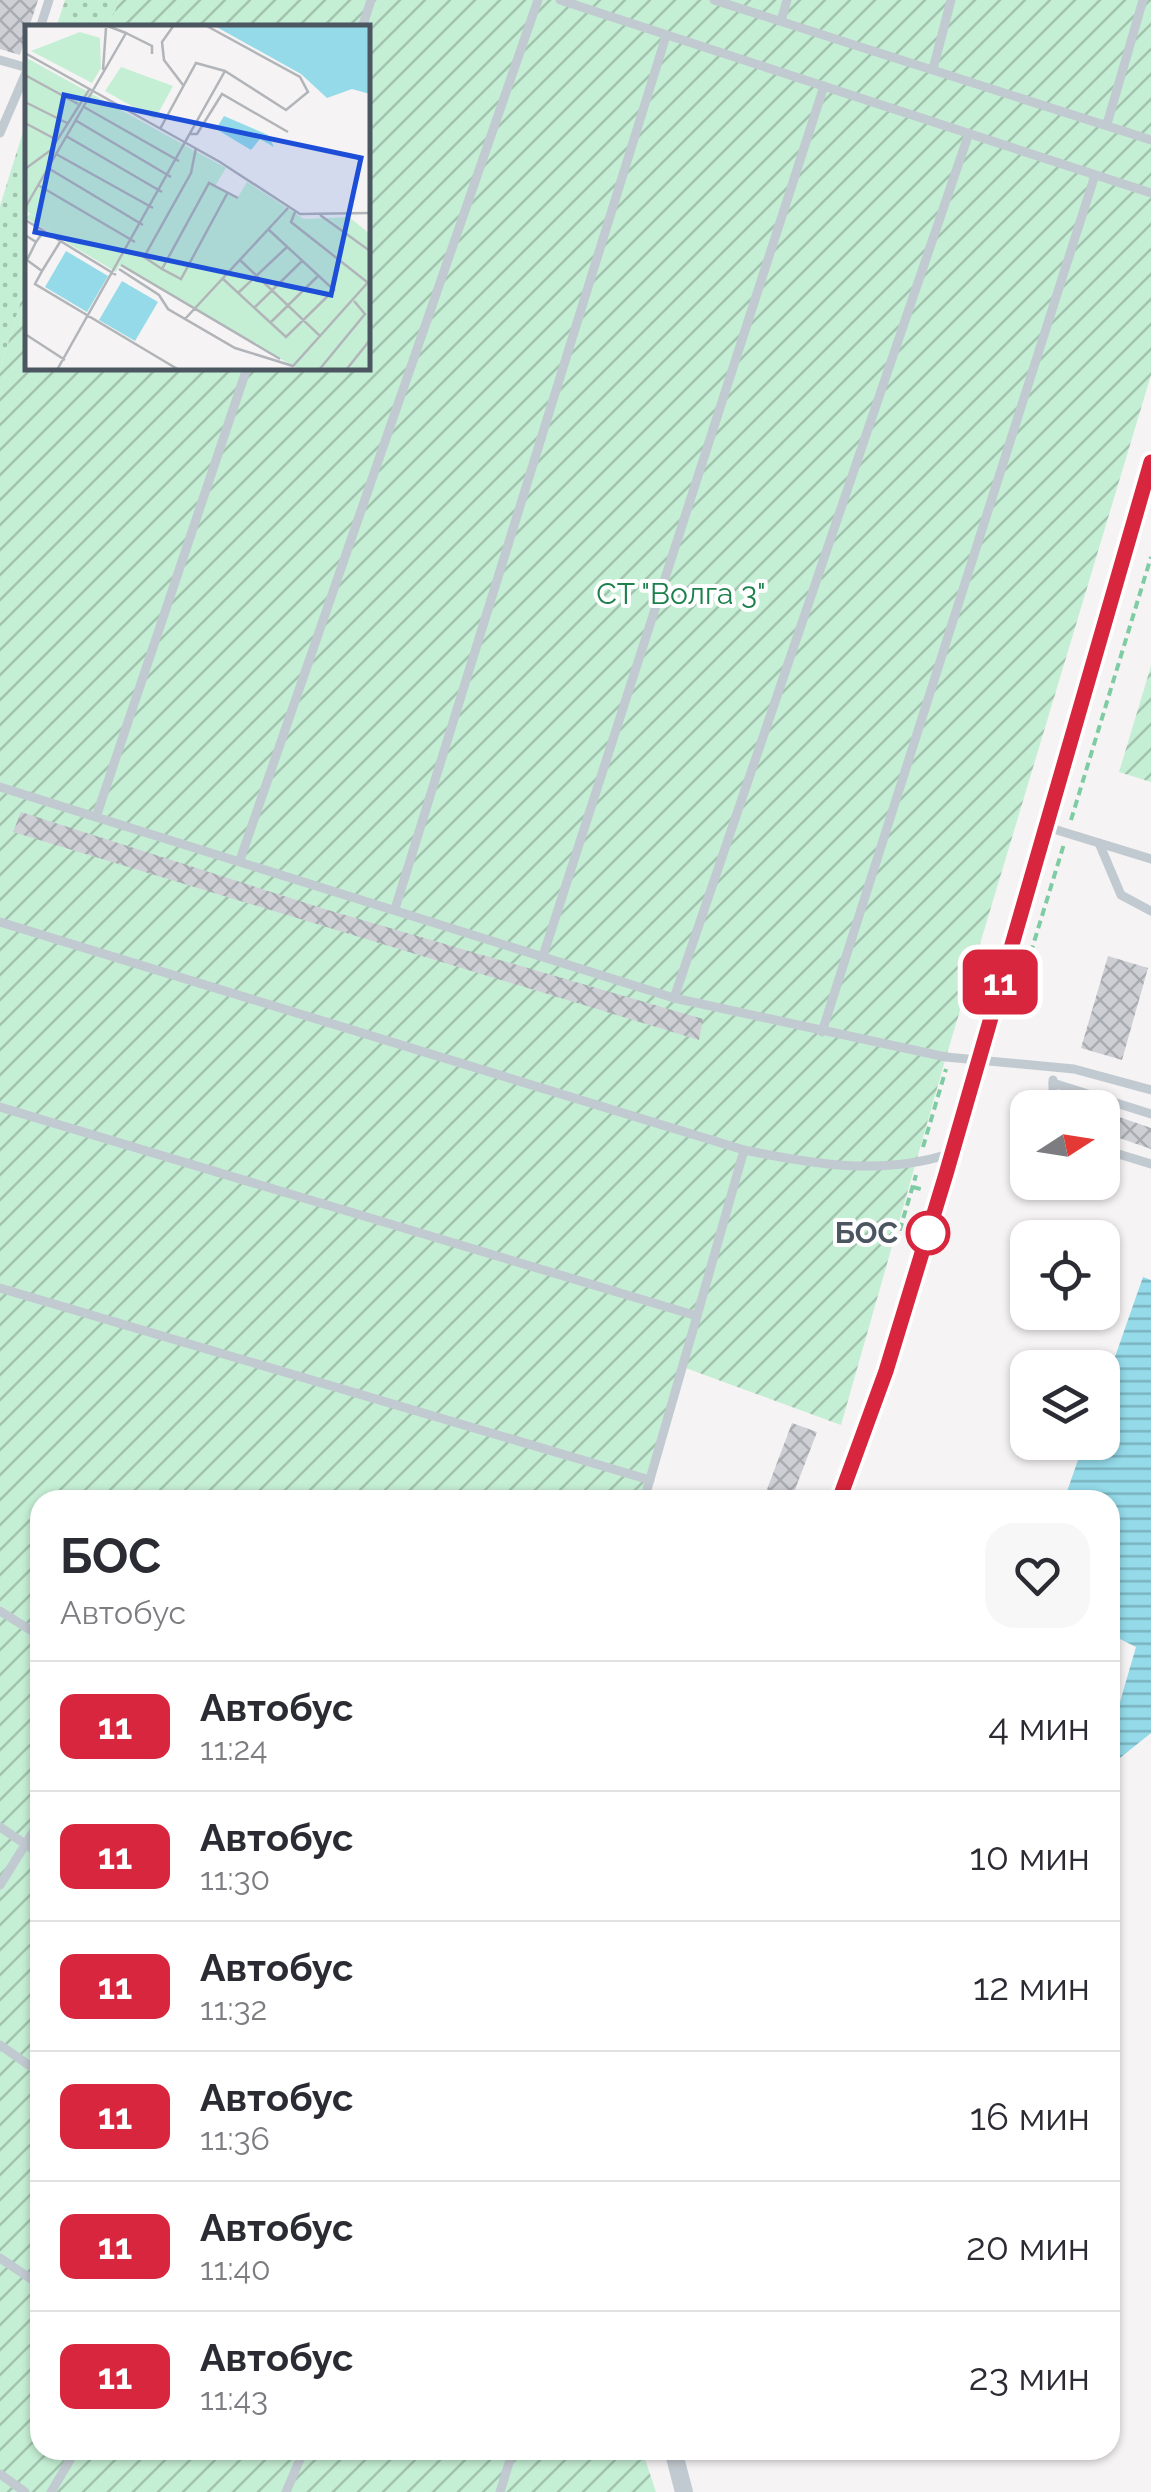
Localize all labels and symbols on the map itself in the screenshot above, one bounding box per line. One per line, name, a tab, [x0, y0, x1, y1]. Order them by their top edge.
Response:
inset map	[25, 25, 370, 370]
park label: СТ "Волга 3"	[596, 576, 766, 611]
line badge: 11	[955, 950, 1045, 1014]
north arrow	[1010, 1090, 1120, 1200]
marker: БОС	[907, 1212, 949, 1254]
place label: БОС	[835, 1215, 898, 1250]

